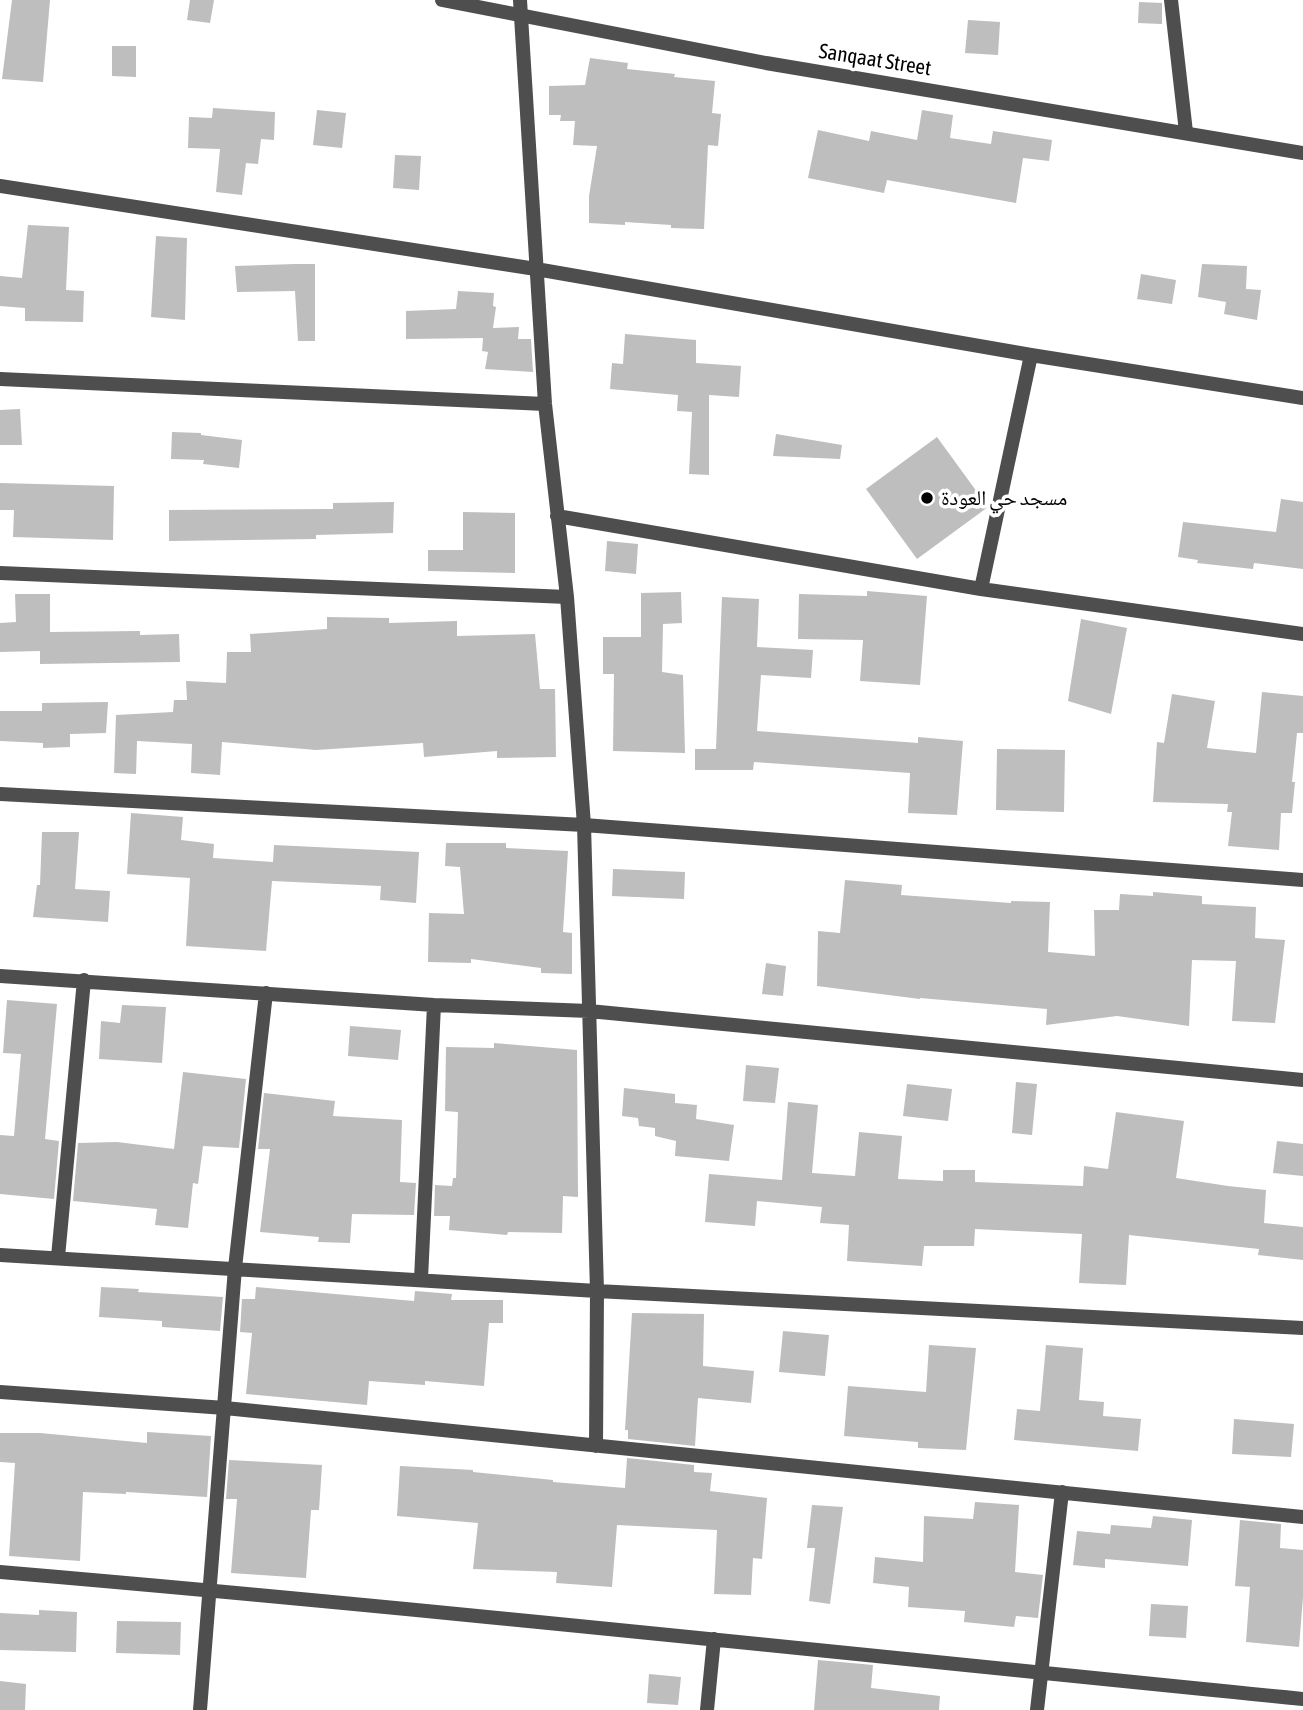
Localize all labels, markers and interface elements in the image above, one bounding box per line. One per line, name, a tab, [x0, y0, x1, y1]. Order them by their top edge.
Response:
street label: Sanqaat Street	[817, 39, 933, 81]
place label: مسجد حي العودة	[941, 485, 1067, 511]
marker: مسجد حي العودة	[919, 490, 935, 506]

